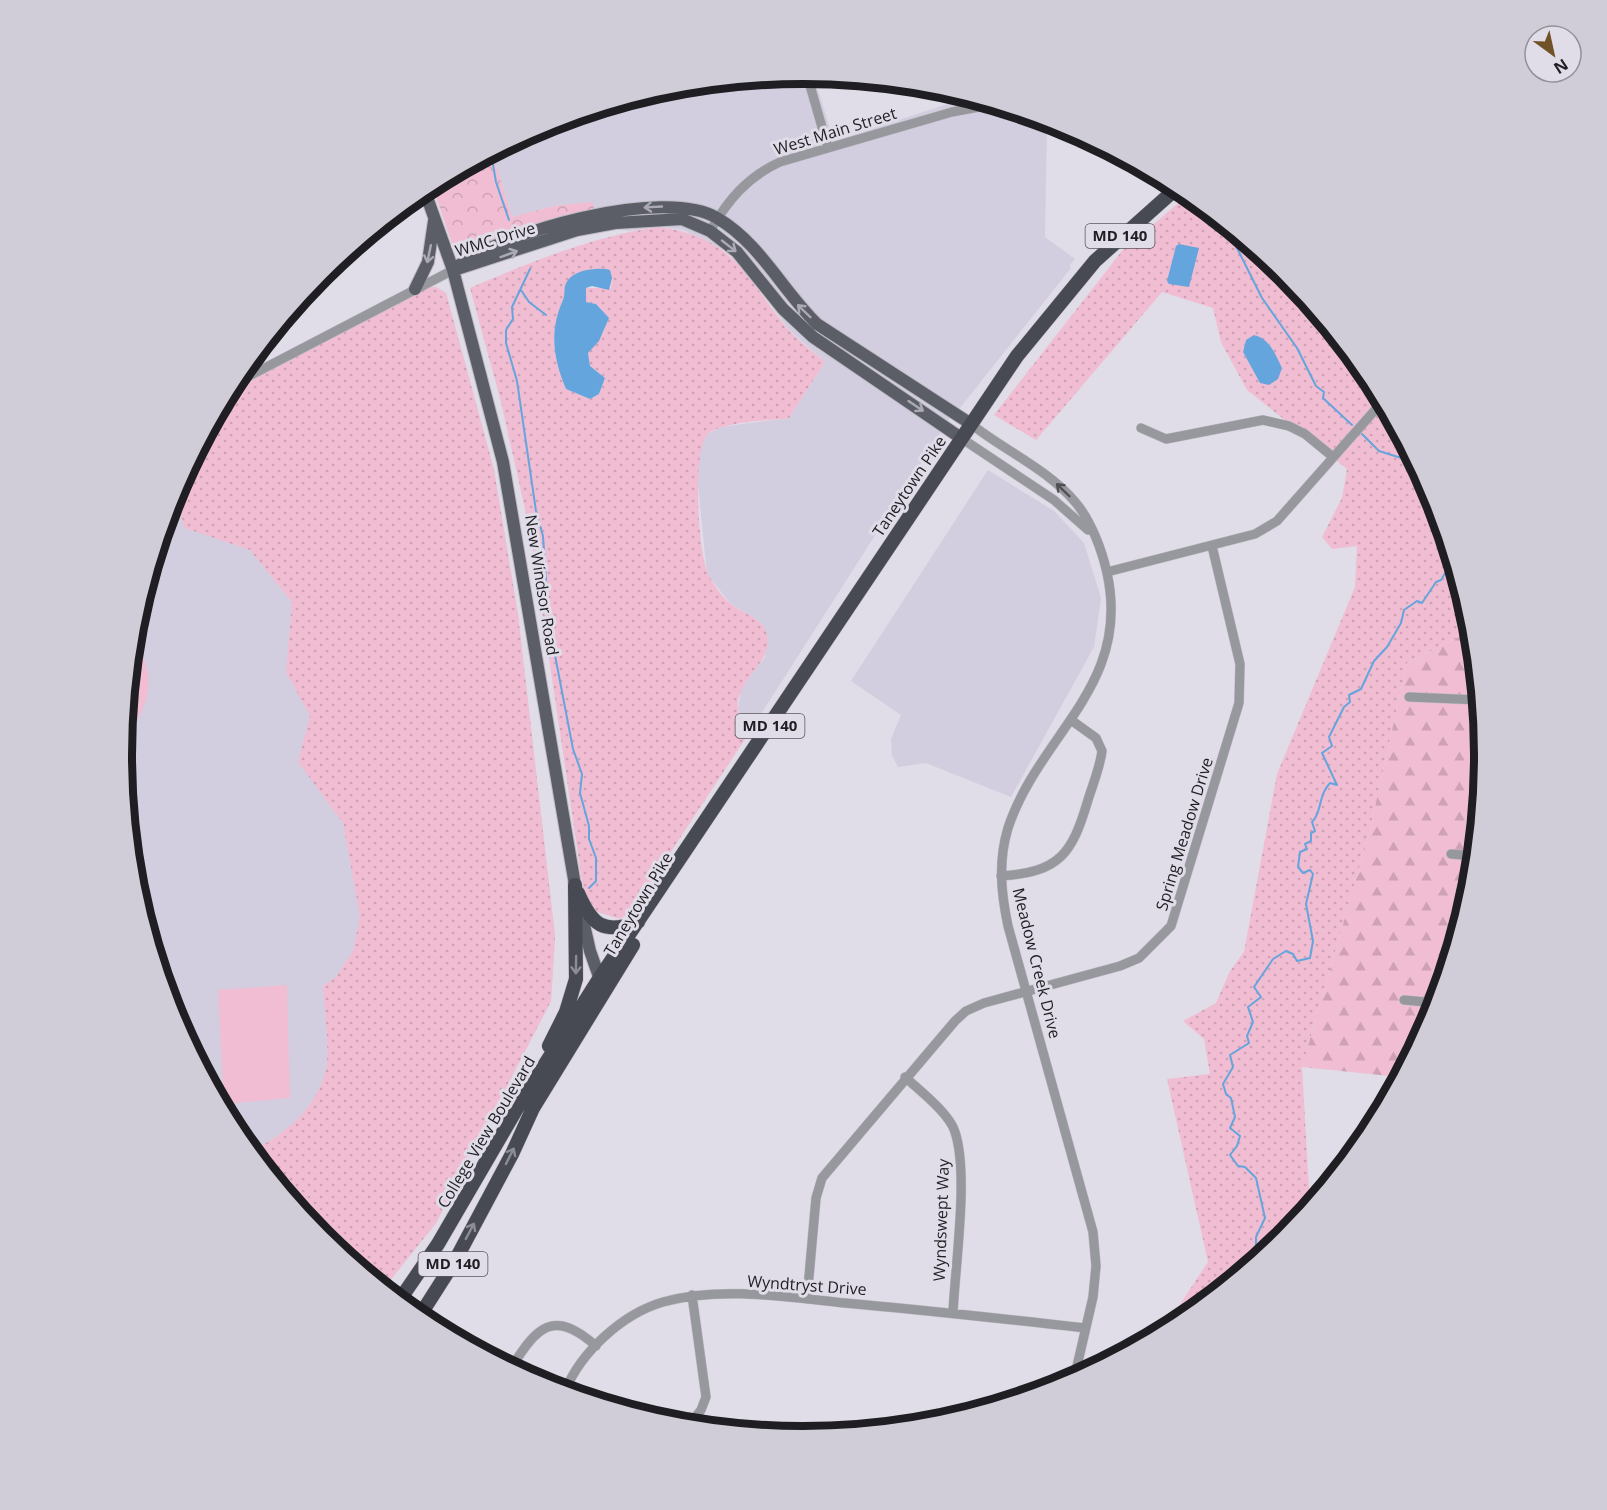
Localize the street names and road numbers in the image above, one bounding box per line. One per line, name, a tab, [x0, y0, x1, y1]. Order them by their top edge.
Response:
street label: West Main Street	[771, 102, 899, 160]
street label: WMC Drive	[452, 216, 538, 262]
road number: MD 140	[1086, 224, 1154, 248]
street label: Taneytown Pike	[867, 431, 951, 541]
street label: New Windsor Road	[520, 513, 564, 657]
road number: MD 140	[736, 714, 804, 738]
street label: Spring Meadow Drive	[1150, 755, 1218, 913]
street label: Taneytown Pike	[598, 848, 678, 960]
street label: Meadow Creek Drive	[1008, 885, 1066, 1041]
street label: College View Boulevard	[432, 1052, 540, 1212]
street label: Wyndswept Way	[928, 1157, 954, 1282]
road number: MD 140	[418, 1252, 488, 1276]
street label: Wyndtryst Drive	[747, 1270, 867, 1300]

